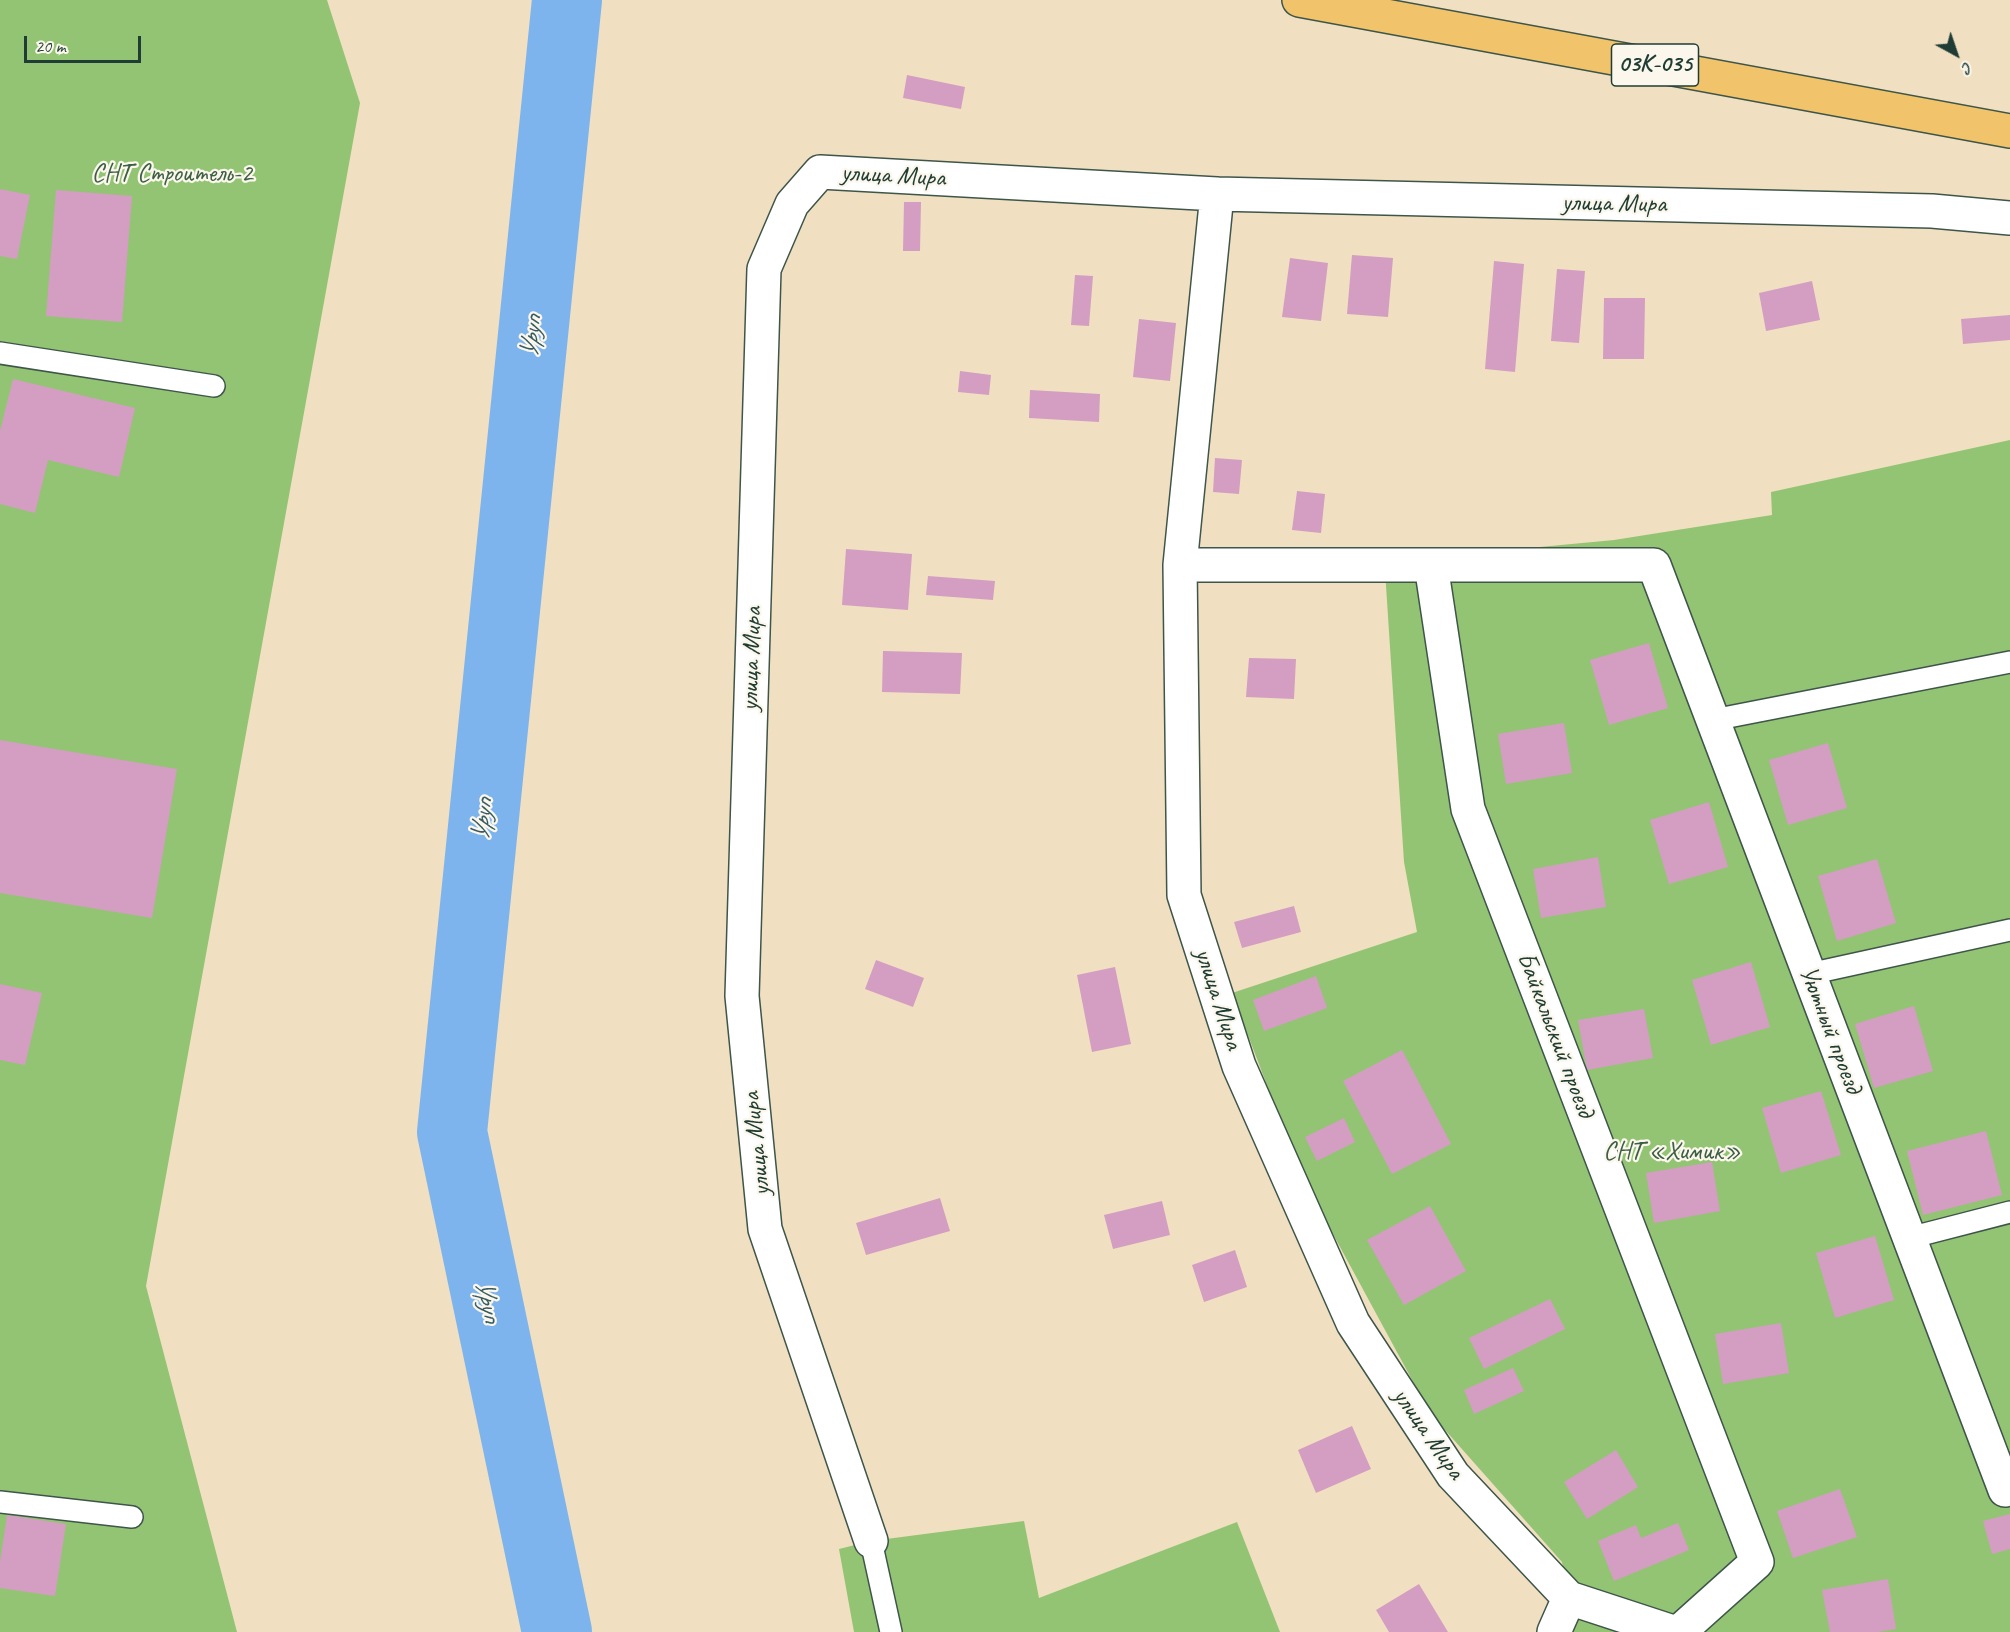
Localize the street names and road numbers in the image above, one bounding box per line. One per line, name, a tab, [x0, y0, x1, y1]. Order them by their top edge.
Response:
road number: 03К-035	[1612, 44, 1698, 86]
street label: улица Мира	[840, 158, 946, 194]
street label: улица Мира	[1561, 187, 1667, 221]
street label: улица Мира	[735, 606, 769, 712]
street label: улица Мира	[1187, 944, 1249, 1054]
street label: Байкальский проезд	[1509, 948, 1601, 1122]
street label: Уютный проезд	[1791, 962, 1869, 1098]
street label: улица Мира	[736, 1090, 778, 1198]
street label: улица Мира	[1385, 1382, 1471, 1486]

